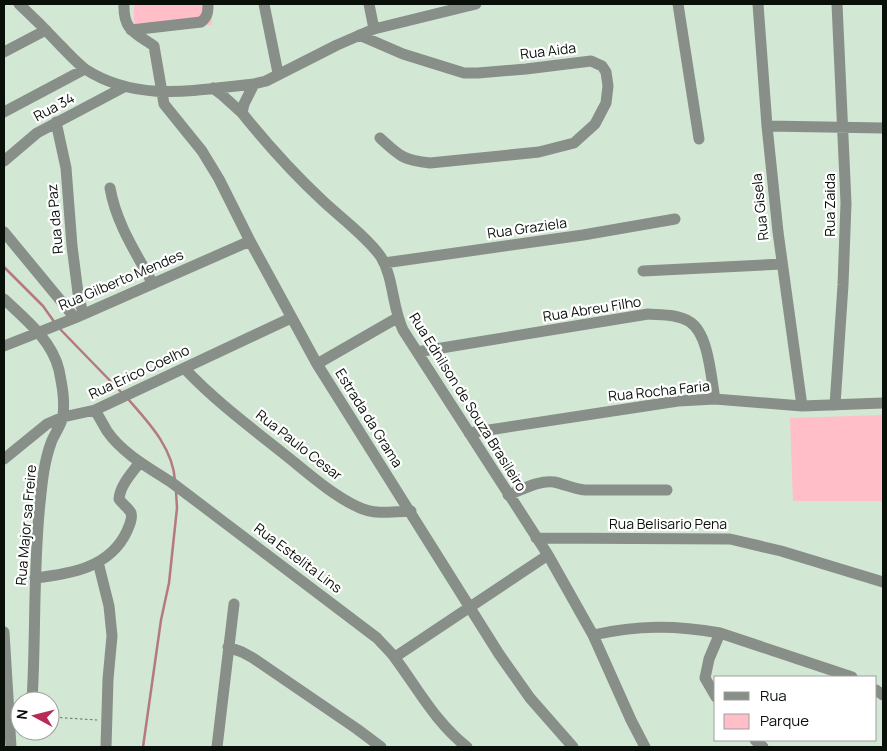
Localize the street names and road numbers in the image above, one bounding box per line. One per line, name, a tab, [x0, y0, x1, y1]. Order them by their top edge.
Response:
street label: Rua Aida	[519, 38, 577, 63]
street label: Rua 34	[30, 88, 78, 125]
street label: Rua Gisela	[747, 173, 772, 242]
street label: Rua Zaida	[820, 173, 839, 237]
street label: Rua da Paz	[42, 183, 67, 255]
street label: Rua Graziela	[486, 213, 568, 242]
street label: Rua Gilberto Mendes	[55, 245, 186, 314]
street label: Rua Abreu Filho	[541, 291, 642, 326]
street label: Rua Ednilson de Souza Brasileiro	[405, 309, 531, 495]
street label: Rua Erico Coelho	[85, 340, 192, 403]
street label: Estrada da Grama	[331, 365, 407, 471]
street label: Rua Rocha Faria	[607, 376, 711, 405]
street label: Rua Paulo Cesar	[252, 405, 346, 484]
street label: Rua Major sa Freire	[11, 464, 40, 586]
street label: Rua Belisario Pena	[609, 514, 727, 533]
street label: Rua Estelita Lins	[251, 518, 346, 597]

